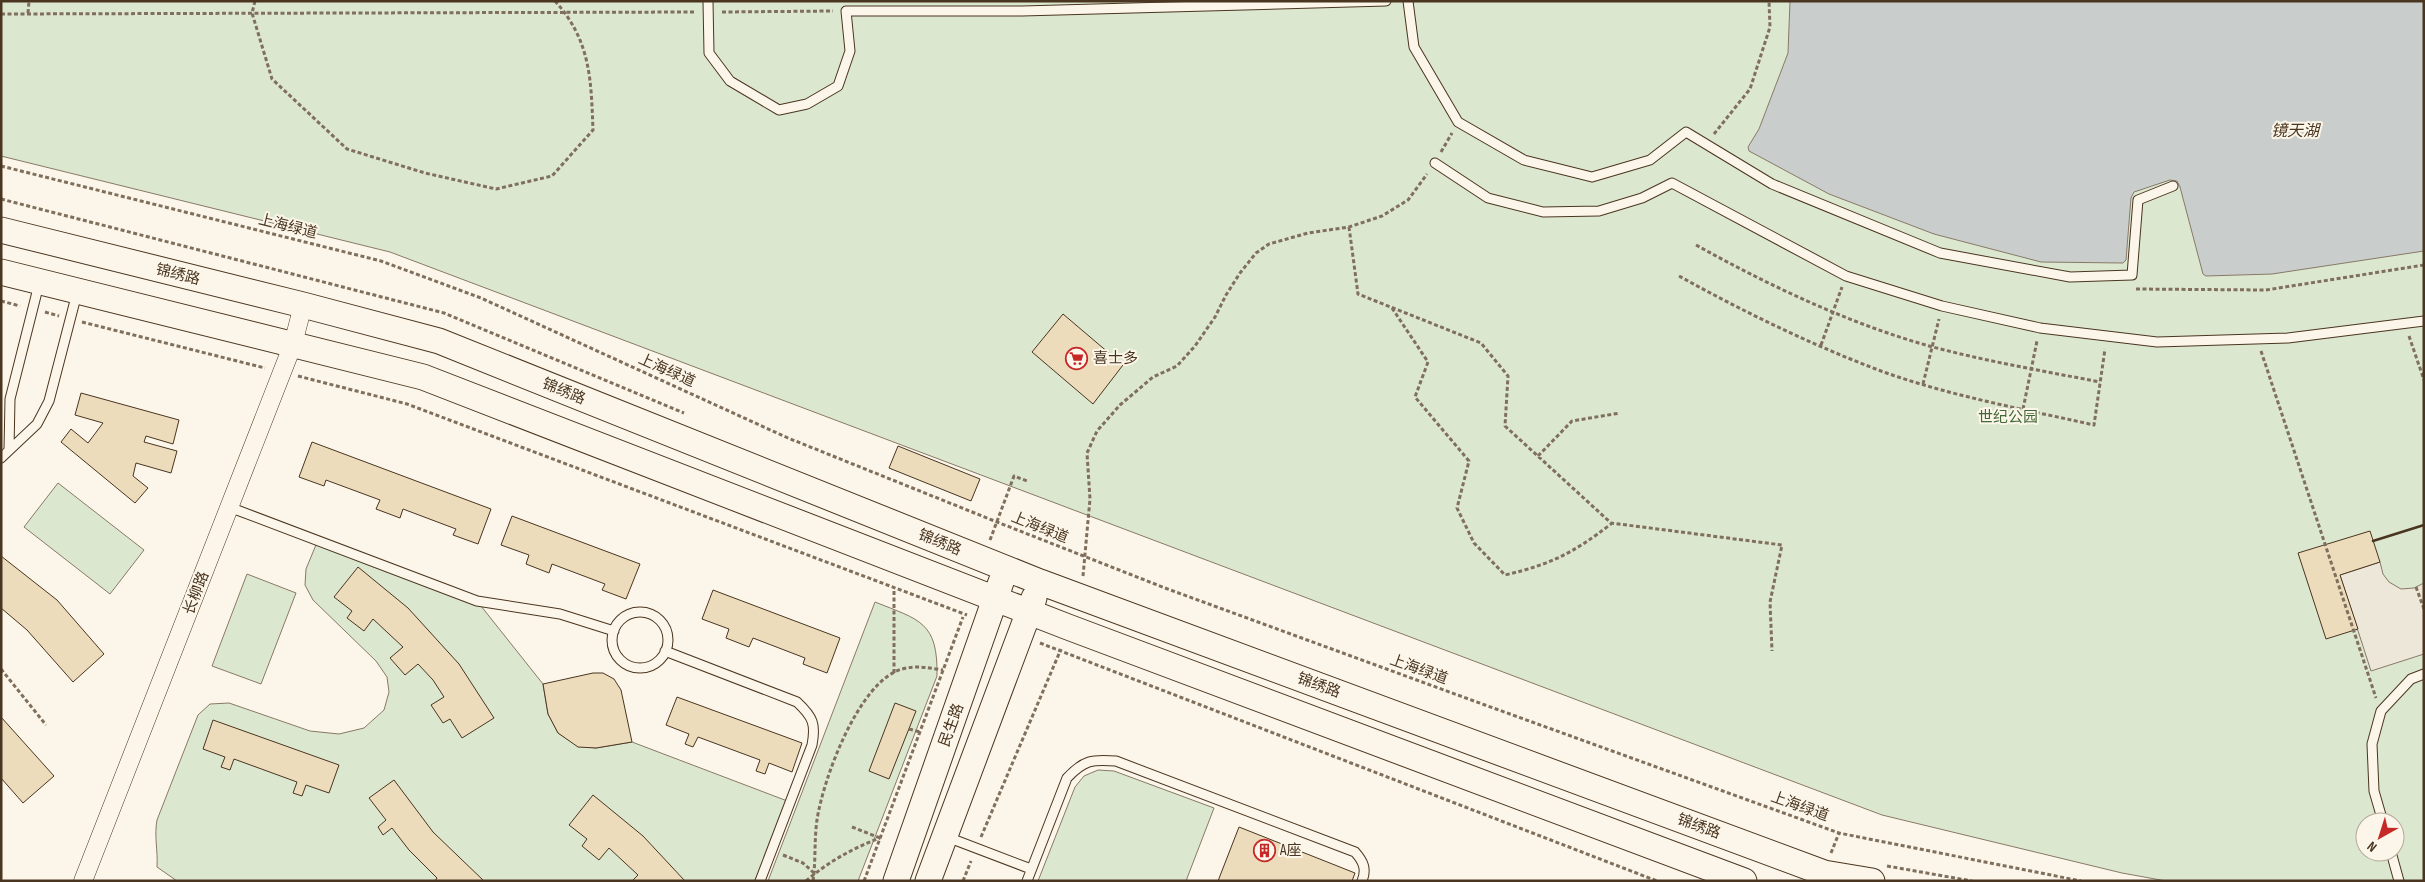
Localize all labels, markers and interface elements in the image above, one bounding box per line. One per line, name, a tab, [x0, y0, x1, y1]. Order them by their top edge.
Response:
water label: 镜天湖	[2271, 122, 2322, 141]
street label: 上海绿道	[256, 210, 319, 243]
street label: 锦绣路	[154, 260, 202, 289]
supermarket icon: 喜士多	[1065, 346, 1089, 370]
place label: 喜士多	[1093, 349, 1138, 368]
street label: 上海绿道	[636, 350, 698, 391]
street label: 锦绣路	[539, 374, 588, 409]
park label: 世纪公园	[1978, 408, 2038, 427]
street label: 上海绿道	[1008, 507, 1071, 548]
street label: 锦绣路	[915, 525, 964, 560]
street label: 长柳路	[180, 569, 213, 618]
street label: 上海绿道	[1387, 650, 1450, 689]
street label: 锦绣路	[1294, 669, 1343, 702]
street label: 民生路	[935, 701, 968, 750]
street label: 上海绿道	[1768, 787, 1831, 826]
street label: 锦绣路	[1674, 810, 1723, 843]
north arrow	[2355, 812, 2405, 862]
building icon: A座	[1252, 838, 1276, 862]
text: N	[2364, 838, 2380, 856]
place label: A座	[1279, 841, 1301, 860]

